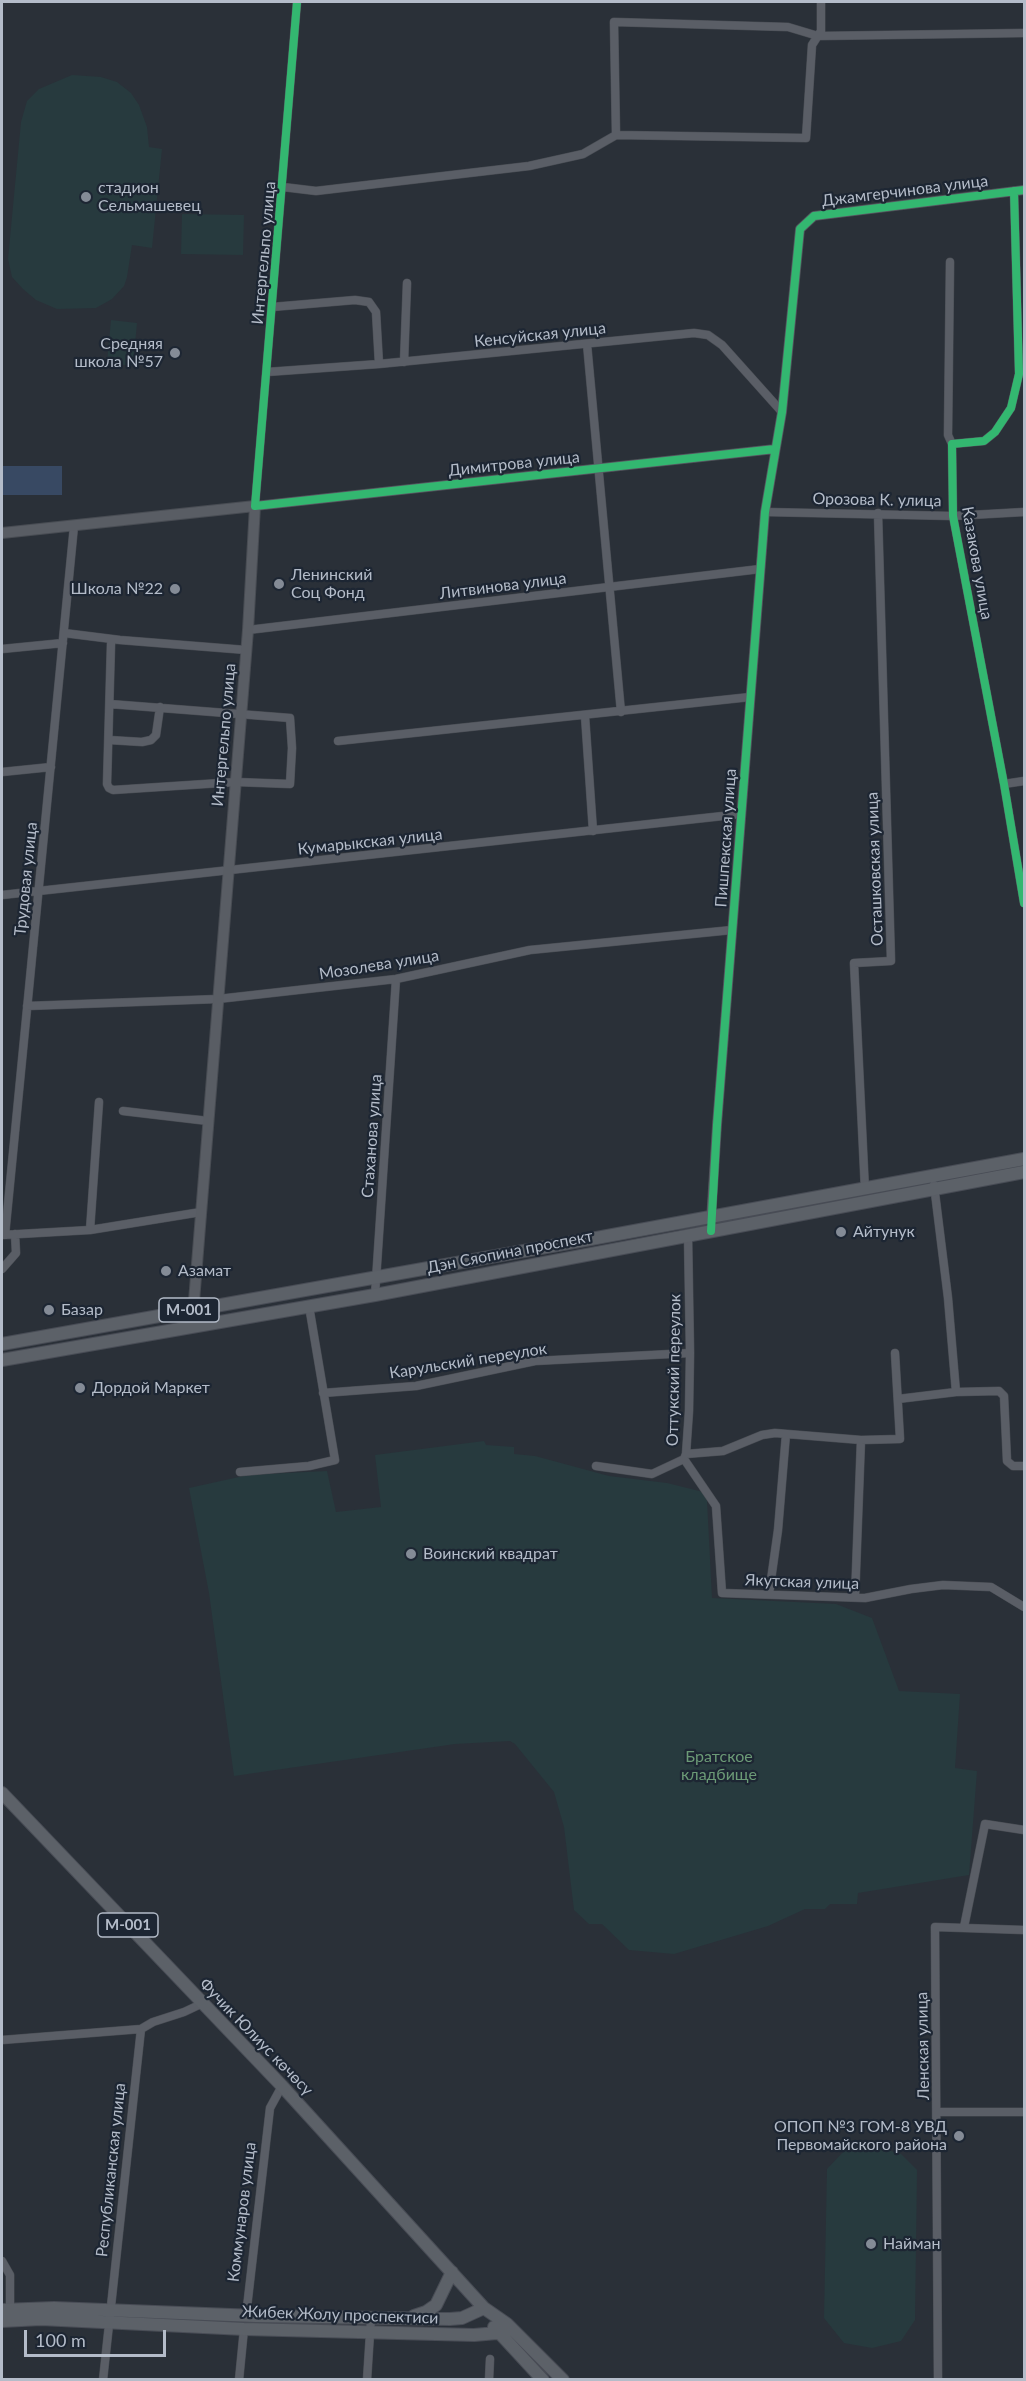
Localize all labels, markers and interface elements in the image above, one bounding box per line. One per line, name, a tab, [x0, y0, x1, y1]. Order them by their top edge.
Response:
street label: Джамгерчинова улица	[821, 171, 989, 211]
place label: стадион Сельмашевец	[98, 178, 201, 216]
street label: Интергельпо улица	[248, 181, 280, 325]
marker: стадион Сельмашевец	[79, 190, 93, 204]
street label: Кенсуйская улица	[473, 319, 607, 351]
place label: Средняя школа №57	[75, 334, 163, 372]
marker: Средняя школа №57	[168, 346, 182, 360]
street label: Димитрова улица	[447, 448, 581, 480]
street label: Орозова К. улица	[812, 489, 942, 511]
street label: Казакова улица	[958, 505, 996, 621]
place label: Ленинский Соц Фонд	[291, 565, 372, 603]
street label: Литвинова улица	[438, 569, 568, 603]
marker: Ленинский Соц Фонд	[272, 577, 286, 591]
place label: Школа №22	[71, 579, 163, 599]
marker: Школа №22	[168, 582, 182, 596]
street label: Интергельпо улица	[208, 663, 240, 807]
street label: Пишпекская улица	[712, 768, 740, 908]
street label: Осташковская улица	[863, 792, 887, 946]
street label: Трудовая улица	[10, 821, 42, 937]
street label: Кумарыкская улица	[297, 825, 443, 859]
street label: Мозолева улица	[318, 946, 440, 984]
street label: Стаханова улица	[358, 1073, 386, 1199]
place label: Айтунук	[853, 1222, 915, 1242]
marker: Айтунук	[834, 1225, 848, 1239]
street label: Дэн Сяопина проспект	[425, 1226, 595, 1278]
place label: Азамат	[178, 1261, 231, 1281]
marker: Азамат	[159, 1264, 173, 1278]
street label: Оттукский переулок	[663, 1294, 685, 1446]
road number: M-001	[159, 1298, 219, 1322]
place label: Базар	[61, 1300, 103, 1320]
marker: Базар	[42, 1303, 56, 1317]
street label: Карульский переулок	[388, 1339, 548, 1383]
place label: Дордой Маркет	[92, 1378, 210, 1398]
marker: Дордой Маркет	[73, 1381, 87, 1395]
place label: Воинский квадрат	[423, 1544, 558, 1564]
marker: Воинский квадрат	[404, 1547, 418, 1561]
street label: Якутская улица	[745, 1570, 859, 1594]
park label: Братское кладбище	[681, 1747, 757, 1785]
road number: М-001	[98, 1913, 158, 1937]
street label: Фучик Юлиус көчөсү	[195, 1975, 317, 2099]
street label: Ленская улица	[912, 1992, 934, 2100]
street label: Республиканская улица	[92, 2082, 130, 2258]
place label: ОПОП №3 ГОМ-8 УВД Первомайского района	[774, 2117, 947, 2155]
marker: ОПОП №3 ГОМ-8 УВД Первомайского района	[952, 2129, 966, 2143]
street label: Коммунаров улица	[224, 2141, 260, 2283]
place label: Найман	[883, 2234, 940, 2254]
marker: Найман	[864, 2237, 878, 2251]
street label: Жибек Жолу проспектиси	[241, 2302, 439, 2328]
scale bar	[27, 2318, 170, 2356]
text: 100 m	[35, 2329, 86, 2351]

